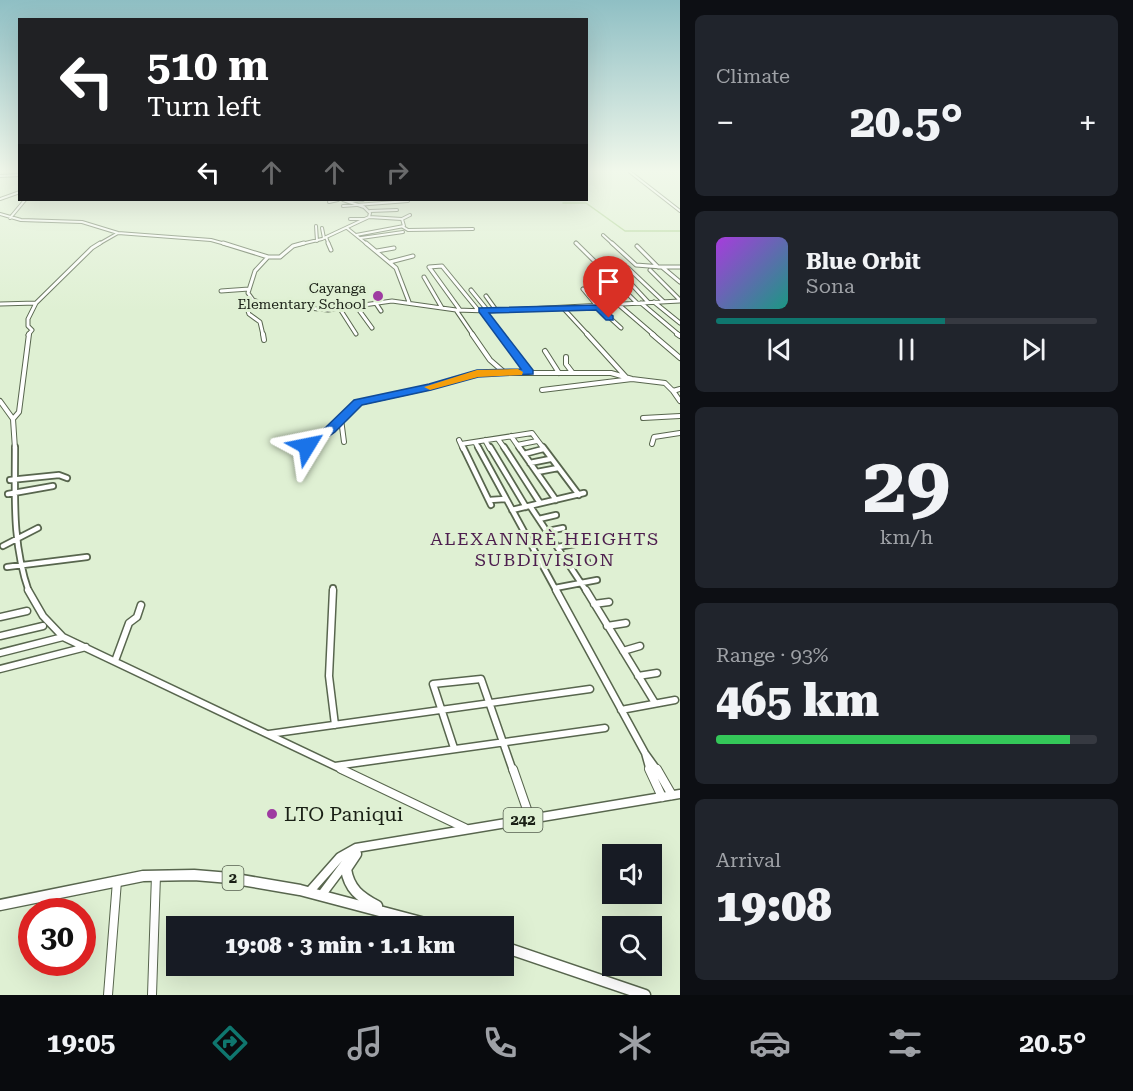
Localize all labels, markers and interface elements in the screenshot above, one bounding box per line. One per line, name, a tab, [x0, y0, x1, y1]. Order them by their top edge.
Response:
text: 510 m	[147, 41, 269, 90]
icon: left	[48, 42, 126, 120]
text: Climate	[716, 64, 790, 88]
text: Turn left	[147, 91, 261, 123]
text: 20.5°	[850, 95, 963, 148]
text: −	[716, 103, 734, 142]
text: +	[1079, 103, 1097, 142]
icon: left	[192, 156, 225, 189]
icon: ahead	[255, 156, 288, 189]
icon: ahead	[318, 156, 351, 189]
icon: right	[381, 156, 414, 189]
text: Blue Orbit	[806, 249, 921, 274]
pin	[583, 256, 634, 318]
icon: arrive	[592, 265, 625, 298]
text: Sona	[806, 274, 855, 298]
place label: Cayanga Elementary School	[238, 280, 367, 312]
marker: Cayanga Elementary School	[371, 289, 385, 303]
icon: previous	[763, 333, 796, 366]
icon: pause	[890, 333, 923, 366]
icon: next	[1017, 333, 1050, 366]
position arrow	[275, 414, 339, 478]
text: 29	[863, 440, 950, 531]
text: km/h	[880, 525, 933, 549]
district label: ALEXANNRÈ HEIGHTS SUBDIVISION	[430, 528, 660, 570]
text: Range · 93%	[716, 643, 828, 667]
text: 465 km	[716, 674, 879, 727]
place label: LTO Paniqui	[284, 802, 403, 826]
marker: LTO Paniqui	[265, 807, 279, 821]
road number: 242	[504, 808, 542, 832]
map controls	[602, 844, 662, 976]
button: sound	[602, 844, 662, 904]
text: Arrival	[716, 848, 781, 872]
road number: 2	[222, 866, 244, 890]
text: 19:08	[716, 879, 832, 932]
speed limit sign: 30	[18, 898, 96, 976]
button: search	[602, 916, 662, 976]
text: 19:08 · 3 min · 1.1 km	[225, 933, 455, 958]
icon: directions	[209, 1022, 251, 1064]
icon: music	[344, 1022, 386, 1064]
icon: phone	[479, 1022, 521, 1064]
icon: climate	[614, 1022, 656, 1064]
icon: car	[749, 1022, 791, 1064]
icon: filters	[884, 1022, 926, 1064]
text: 19:05	[47, 1027, 115, 1059]
text: 20.5°	[1019, 1027, 1086, 1059]

